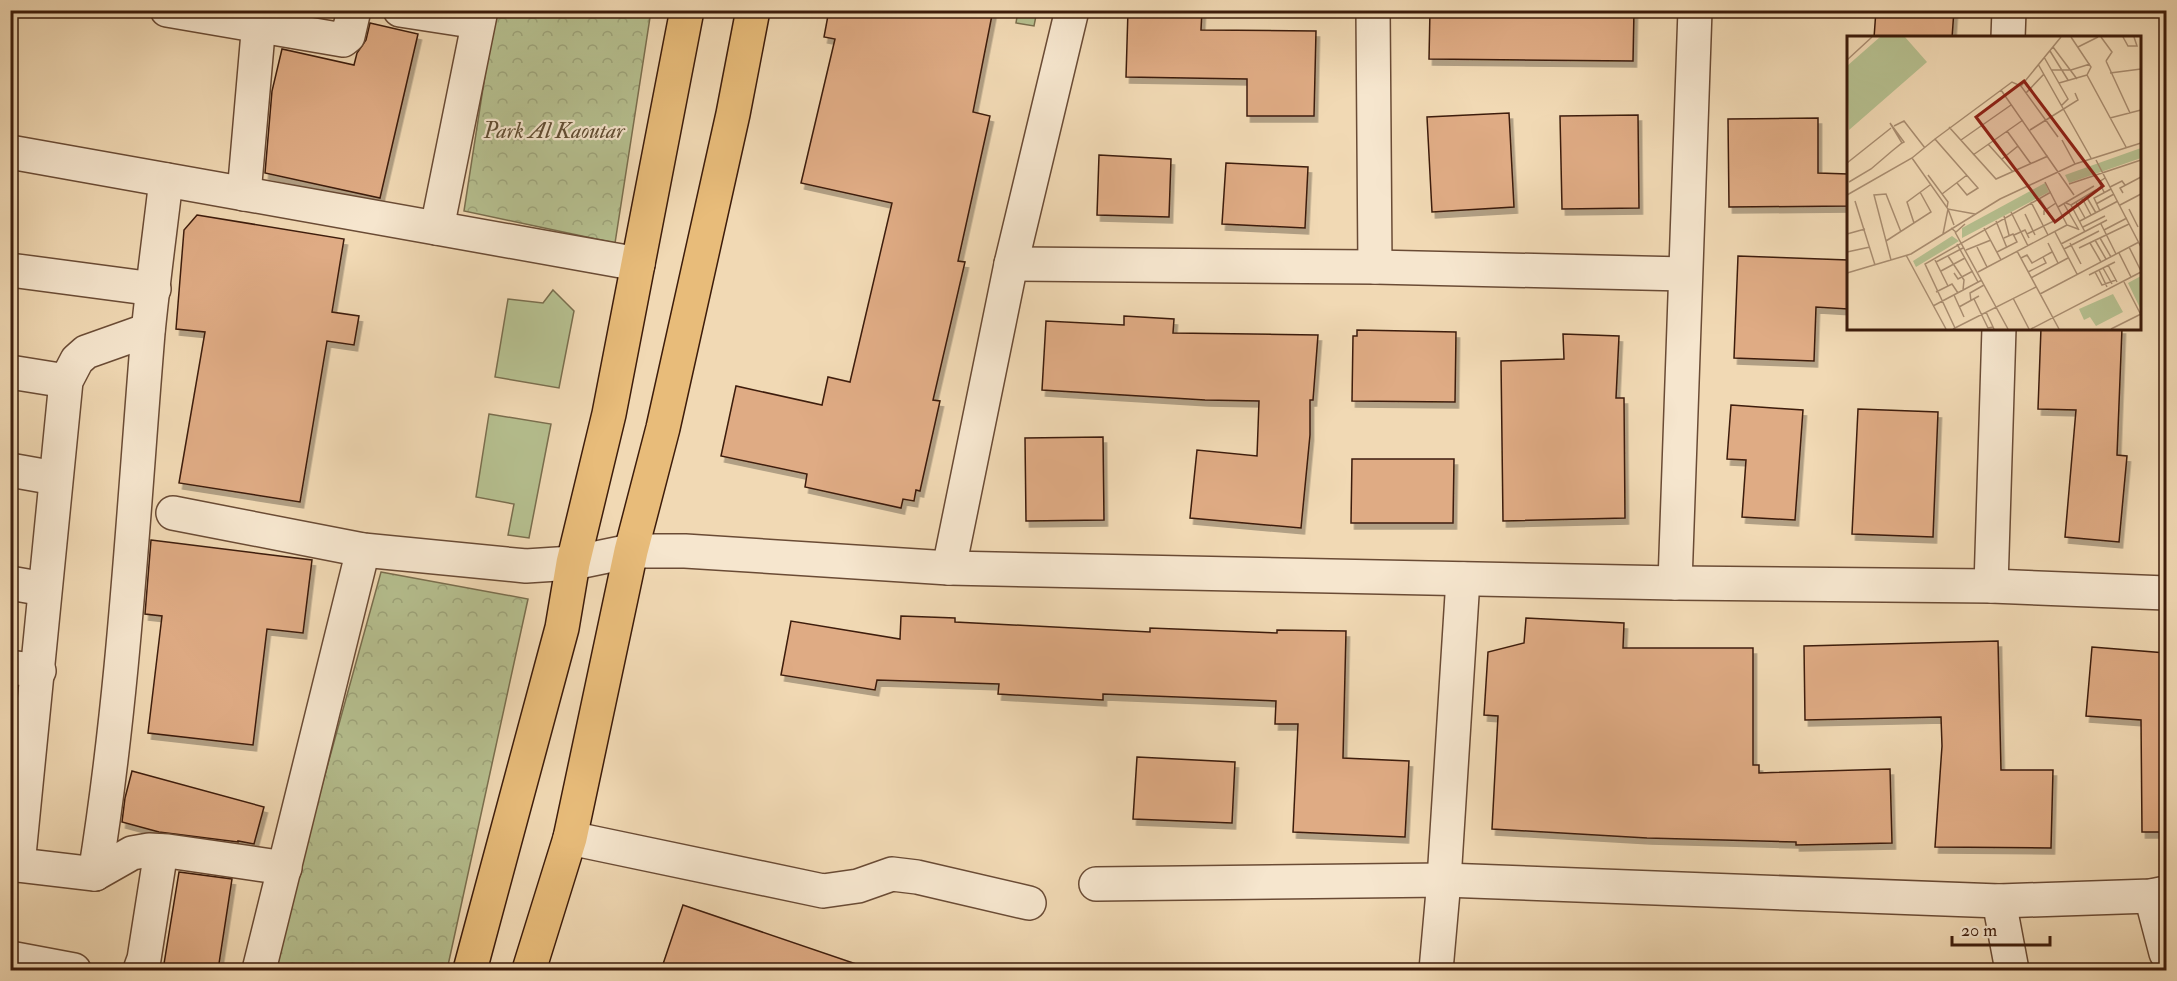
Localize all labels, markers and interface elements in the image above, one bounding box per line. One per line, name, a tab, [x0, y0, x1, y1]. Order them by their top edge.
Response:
inset map	[1847, 36, 2141, 330]
park label: Park Al Kaoutar	[482, 117, 626, 145]
scale bar	[1952, 909, 2050, 947]
text: 20 m	[1961, 919, 1997, 942]

